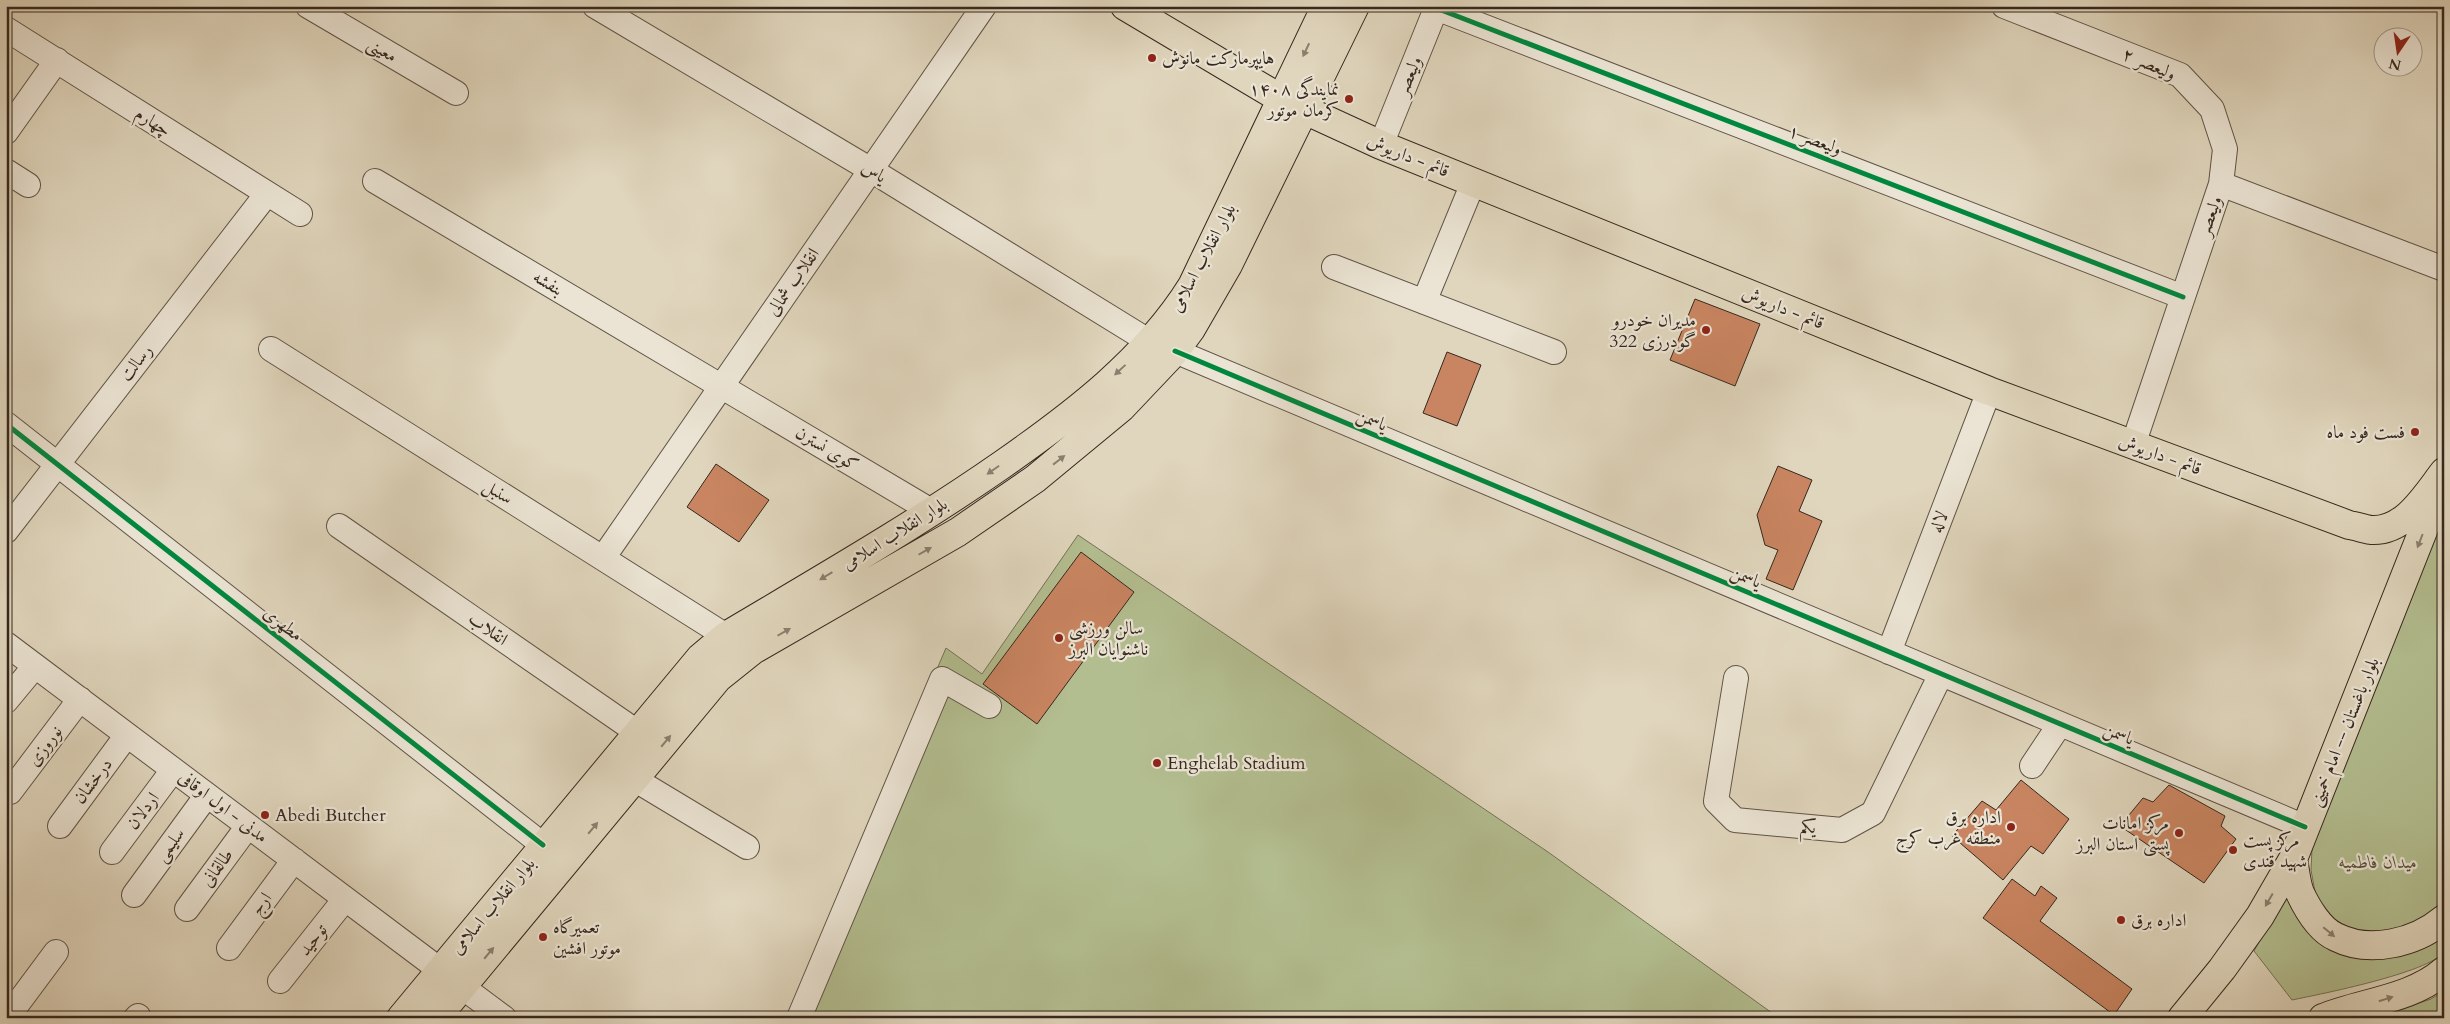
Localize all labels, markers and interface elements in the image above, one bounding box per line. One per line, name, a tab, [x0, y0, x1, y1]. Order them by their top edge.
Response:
north arrow	[2372, 28, 2422, 78]
street label: معینی	[362, 31, 402, 69]
street label: ولیعصر ۲	[2118, 42, 2180, 86]
one-way arrow	[1301, 43, 1310, 58]
place label: هایپرمارکت مانوش	[1162, 46, 1274, 71]
marker: هایپرمارکت مانوش	[1146, 52, 1158, 64]
street label: ولیعصر	[1389, 53, 1428, 101]
text: N	[2387, 54, 2403, 75]
place label: نمایندگی ۱۴۰۸ کرمان موتور	[1249, 75, 1339, 123]
marker: نمایندگی ۱۴۰۸ کرمان موتور	[1343, 93, 1355, 105]
street label: چهارم	[129, 101, 176, 145]
street label: ولیعصر ۱	[1784, 118, 1846, 162]
street label: قائم - داریوش	[1362, 128, 1453, 187]
street label: یاس	[857, 155, 893, 190]
street label: ولیعصر	[2191, 193, 2228, 241]
street label: بلوار انقلاب اسلامی	[1164, 199, 1242, 317]
street label: انقلاب شمالی	[760, 243, 826, 321]
street label: بنفشه	[528, 264, 568, 302]
street label: قائم - داریوش	[1737, 280, 1828, 339]
place label: مدیران خودرو گودرزی 322	[1609, 308, 1696, 354]
marker: مدیران خودرو گودرزی 322	[1700, 324, 1712, 336]
street label: رسالت	[114, 339, 158, 387]
one-way arrow	[1115, 364, 1127, 376]
street label: یاسمن	[1353, 402, 1393, 438]
street label: کوی نسترن	[791, 420, 863, 478]
place label: فست فود ماه	[2327, 420, 2405, 445]
marker: فست فود ماه	[2409, 426, 2421, 438]
street label: قائم - داریوش	[2114, 428, 2205, 484]
one-way arrow	[1052, 455, 1066, 465]
one-way arrow	[986, 465, 1000, 475]
street label: سنبل	[478, 473, 518, 511]
street label: بلوار انقلاب اسلامی	[838, 492, 952, 576]
street label: لاله	[1924, 508, 1954, 536]
one-way arrow	[2416, 534, 2424, 549]
one-way arrow	[917, 547, 932, 555]
street label: یاسمن	[1727, 559, 1767, 595]
one-way arrow	[820, 571, 833, 580]
street label: مطهری	[258, 601, 308, 647]
street label: انقلاب	[463, 606, 513, 652]
place label: سالن ورزشی ناشنوایان البرز	[1067, 616, 1148, 662]
one-way arrow	[777, 628, 790, 637]
marker: سالن ورزشی ناشنوایان البرز	[1053, 632, 1065, 644]
street label: بلوار باغستان -- امام خمینی	[2303, 654, 2388, 812]
street label: یاسمن	[2100, 716, 2140, 752]
street label: نوروزی	[21, 721, 69, 771]
one-way arrow	[660, 735, 671, 748]
place label: Enghelab Stadium	[1167, 751, 1306, 776]
street label: درخشان	[67, 753, 119, 809]
marker: Enghelab Stadium	[1151, 757, 1163, 769]
street label: مدنی - اول اوقافی	[173, 765, 273, 849]
street label: اردلان	[121, 787, 165, 835]
place label: Abedi Butcher	[275, 803, 386, 828]
place label: اداره برق منطقه غرب کرج	[1896, 805, 2001, 854]
marker: Abedi Butcher	[259, 809, 271, 821]
place label: مرکز امانات پستی استان البرز	[2074, 811, 2170, 857]
street label: یکم	[1799, 814, 1819, 844]
marker: اداره برق منطقه غرب کرج	[2005, 821, 2017, 833]
one-way arrow	[588, 822, 599, 835]
street label: سلیمی	[149, 823, 191, 867]
marker: مرکز امانات پستی استان البرز	[2173, 827, 2185, 839]
place label: مرکز پست شهید قندی	[2243, 828, 2307, 874]
street label: طالقانی	[195, 844, 239, 892]
marker: مرکز پست شهید قندی	[2227, 844, 2239, 856]
park label: میدان فاطمیه	[2339, 850, 2417, 875]
street label: بلوار انقلاب اسلامی	[445, 852, 541, 960]
street label: ارج	[244, 887, 280, 922]
one-way arrow	[2265, 894, 2274, 907]
place label: اداره برق	[2131, 908, 2187, 933]
marker: اداره برق	[2115, 914, 2127, 926]
place label: تعمیرگاه موتور افشین	[553, 915, 621, 961]
street label: توحید	[293, 918, 334, 961]
one-way arrow	[2322, 926, 2335, 937]
marker: تعمیرگاه موتور افشین	[537, 931, 549, 943]
one-way arrow	[483, 947, 494, 959]
one-way arrow	[2378, 995, 2393, 1003]

